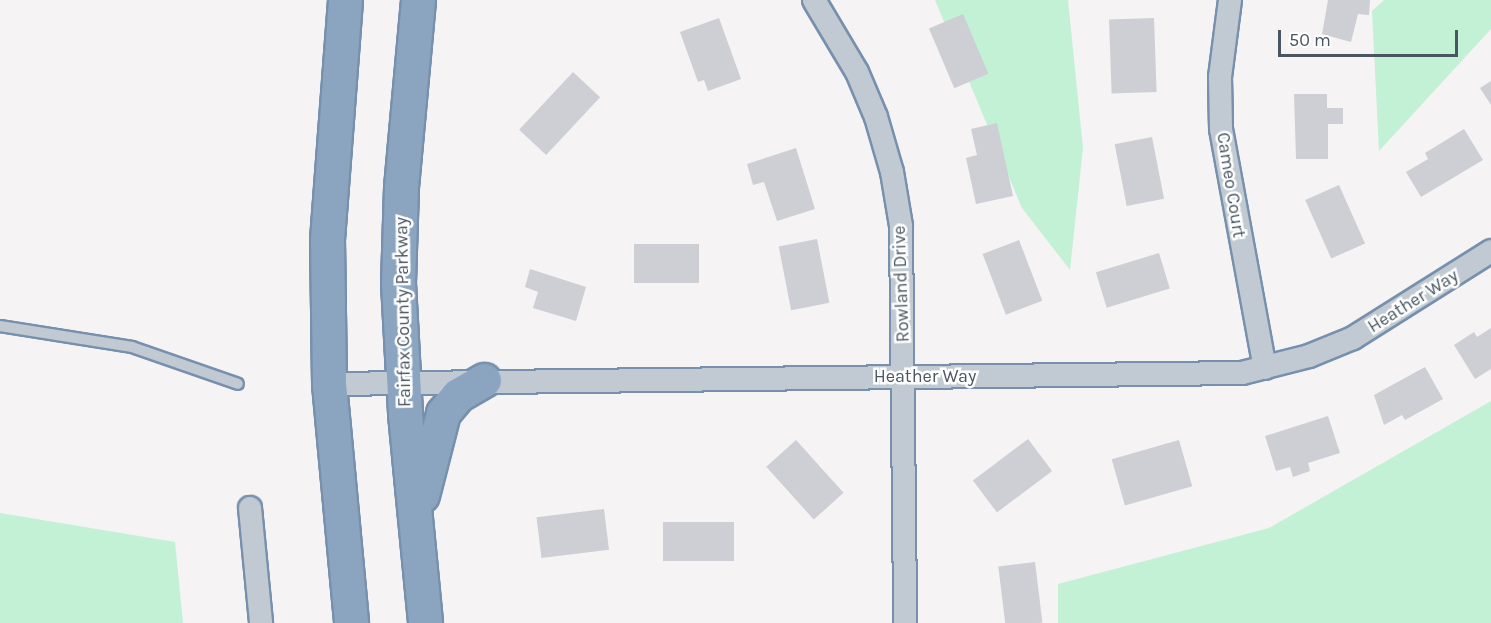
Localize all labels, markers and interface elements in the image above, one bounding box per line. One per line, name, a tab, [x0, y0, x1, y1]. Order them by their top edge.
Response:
scale bar	[1281, 18, 1461, 56]
text: 50 m	[1289, 29, 1331, 51]
street label: Cameo Court	[1212, 131, 1250, 239]
street label: Fairfax County Parkway	[391, 217, 415, 407]
street label: Rowland Drive	[888, 225, 914, 343]
street label: Heather Way	[1364, 265, 1462, 337]
street label: Heather Way	[874, 365, 976, 387]

